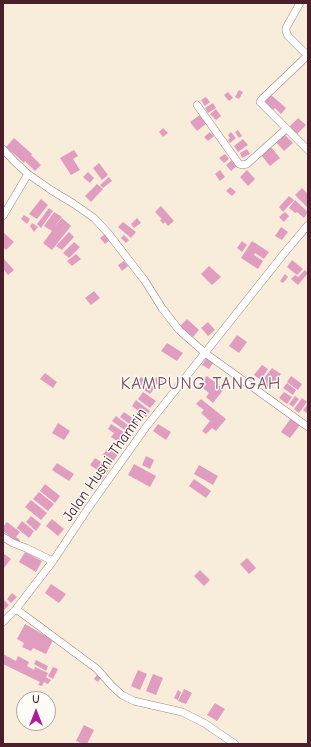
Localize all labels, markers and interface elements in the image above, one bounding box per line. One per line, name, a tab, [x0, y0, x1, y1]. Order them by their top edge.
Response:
district label: KAMPUNG TANGAH	[121, 374, 281, 394]
street label: Jalan Husni Thamrin	[59, 405, 151, 525]
north arrow	[16, 691, 56, 731]
text: U	[32, 693, 40, 706]

